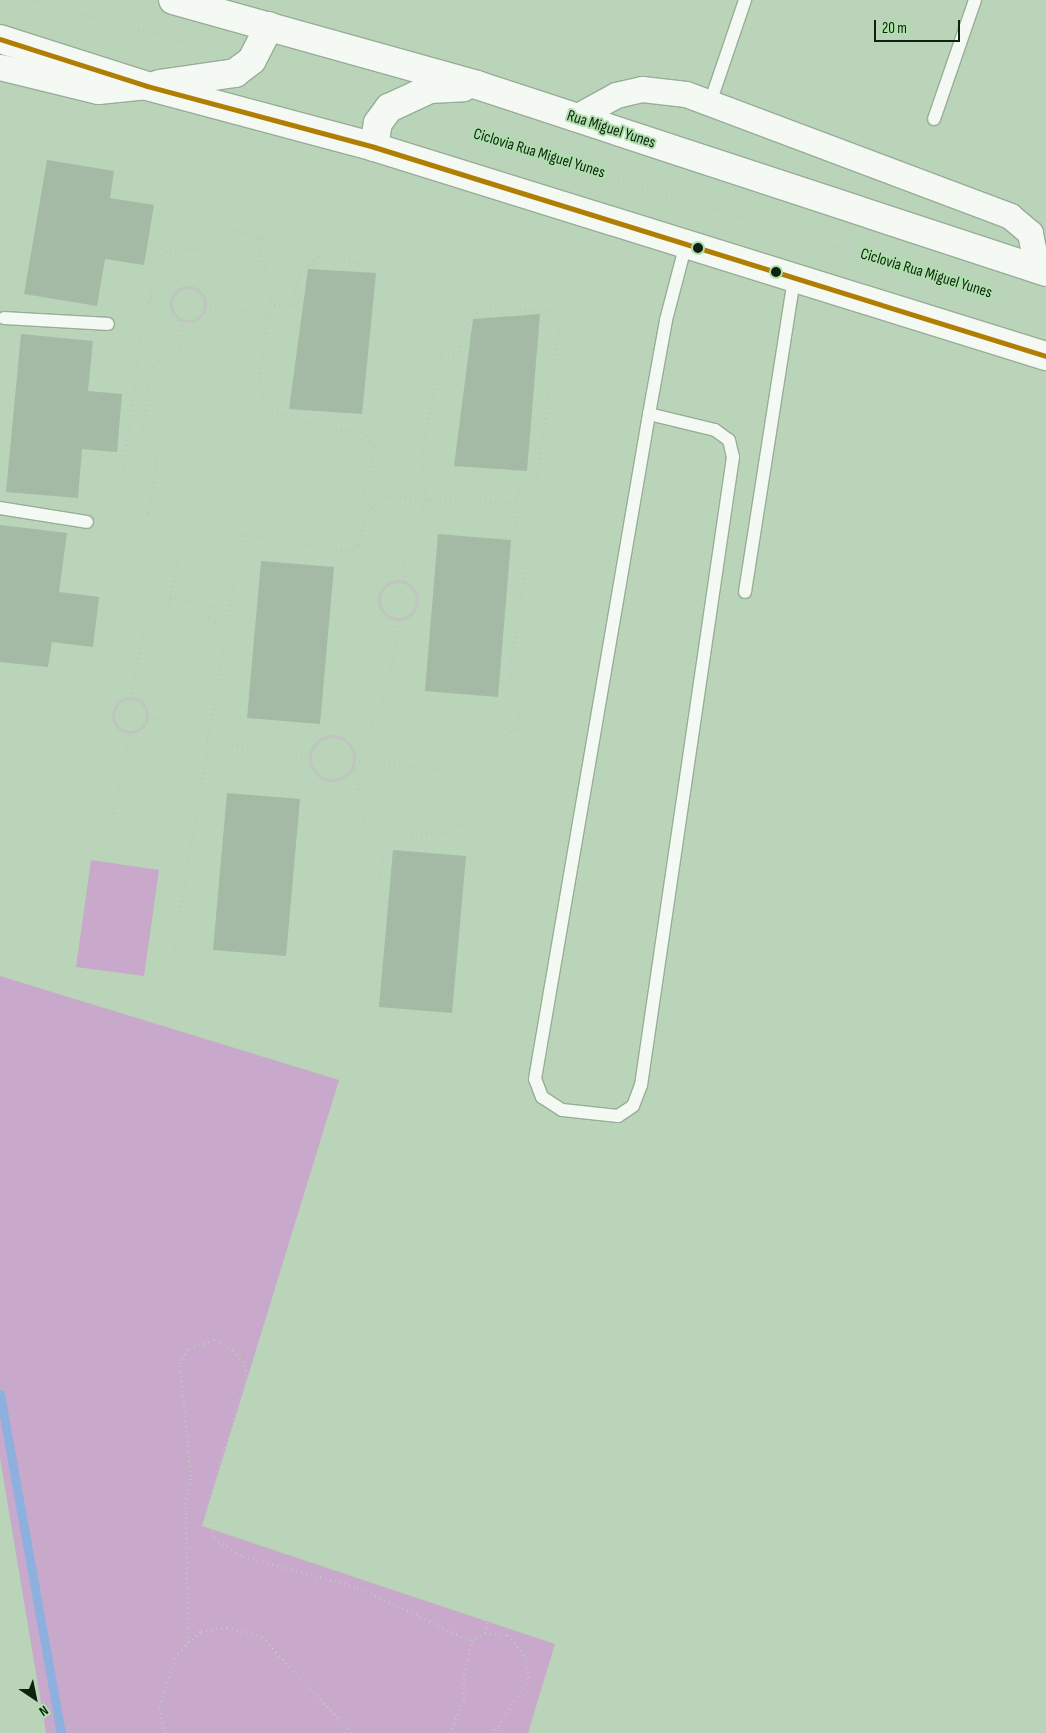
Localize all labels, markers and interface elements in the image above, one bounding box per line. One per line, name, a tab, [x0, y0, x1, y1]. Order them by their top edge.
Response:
scale bar	[876, 10, 962, 42]
text: 20 m	[882, 19, 907, 38]
street label: Rua Miguel Yunes	[564, 107, 658, 153]
street label: Ciclovia Rua Miguel Yunes	[471, 125, 607, 183]
unlabelled marker	[693, 243, 703, 253]
street label: Ciclovia Rua Miguel Yunes	[858, 245, 994, 303]
unlabelled marker	[771, 267, 781, 277]
north arrow	[10, 1673, 60, 1723]
text: N	[36, 1702, 52, 1720]

